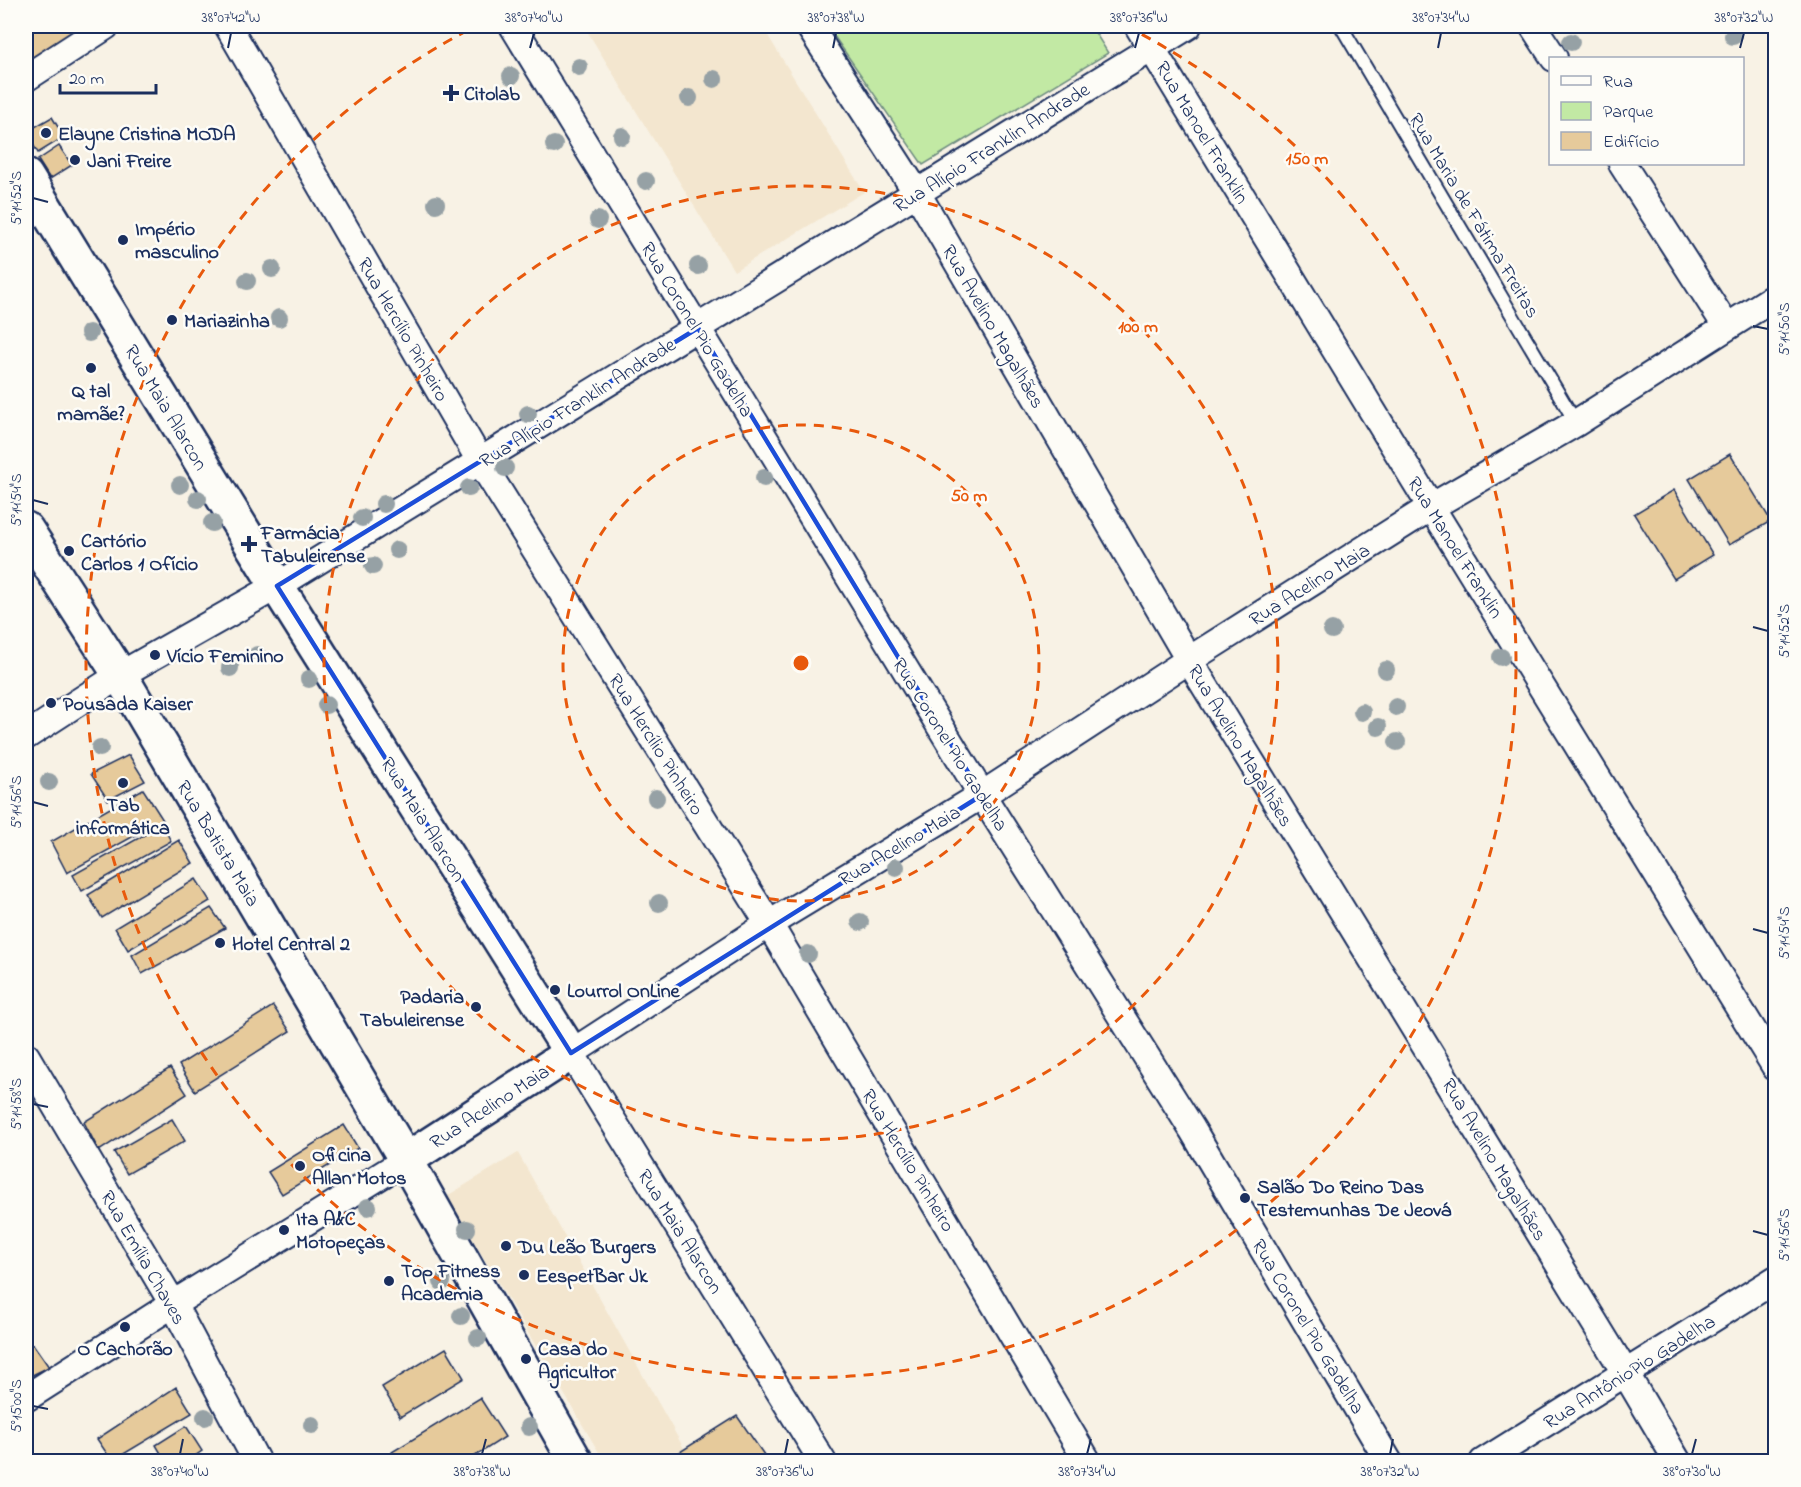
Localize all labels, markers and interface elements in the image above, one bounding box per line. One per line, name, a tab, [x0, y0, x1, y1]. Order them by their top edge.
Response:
text: 38°07'42"W	[202, 7, 260, 29]
text: 38°07'40"W	[505, 7, 563, 29]
text: 38°07'38"W	[807, 7, 865, 29]
text: 38°07'36"W	[1110, 7, 1168, 29]
text: 38°07'34"W	[1412, 7, 1470, 29]
text: 38°07'32"W	[1715, 7, 1773, 29]
street label: Rua Manoel Franklin	[1147, 56, 1255, 211]
scale bar	[60, 57, 156, 95]
legend	[1549, 57, 1744, 165]
text: 20 m	[69, 67, 104, 93]
text: Rua	[1603, 70, 1633, 96]
street label: Rua Alípio Franklin Andrade	[888, 77, 1096, 222]
place label: Citolab	[464, 81, 520, 110]
marker: Citolab	[442, 84, 460, 102]
text: Parque	[1603, 100, 1654, 126]
street label: Rua Maria de Fátima Freitas	[1400, 108, 1546, 324]
place label: Elayne Cristina MODA	[58, 121, 236, 151]
marker: Elayne Cristina MODA	[39, 126, 53, 140]
text: Edifício	[1603, 130, 1659, 156]
text: 150 m	[1286, 147, 1328, 173]
place label: Jani Freire	[87, 148, 172, 177]
marker: Jani Freire	[68, 153, 82, 167]
text: 5°14'52"S	[6, 170, 28, 225]
place label: Império masculino	[135, 216, 219, 268]
marker: Império masculino	[116, 233, 130, 247]
street label: Rua Coronel Pio Gadelha	[632, 237, 760, 423]
street label: Rua Avelino Magalhães	[932, 240, 1051, 415]
street label: Rua Hercílio Pinheiro	[349, 253, 455, 408]
text: 5°14'50"S	[1774, 302, 1796, 356]
place label: Mariazinha	[184, 308, 270, 337]
marker: Mariazinha	[165, 313, 179, 327]
text: 100 m	[1118, 315, 1158, 341]
street label: Rua Alípio Franklin Andrade	[474, 332, 682, 477]
street label: Rua Maia Alarcon	[116, 340, 214, 477]
marker: Q tal mamãe?	[84, 361, 98, 375]
place label: Q tal mamãe?	[57, 378, 125, 430]
street label: Rua Manoel Franklin	[1399, 472, 1509, 625]
text: 5°14'54"S	[6, 473, 28, 527]
text: 50 m	[951, 484, 987, 510]
place label: Farmácia Tabuleirense	[260, 520, 366, 572]
place label: Cartório Carlos 1 Ofício	[81, 528, 198, 580]
marker: Farmácia Tabuleirense	[242, 537, 256, 551]
street label: Rua Acelino Maia	[1244, 537, 1377, 635]
marker: Cartório Carlos 1 Ofício	[62, 544, 76, 558]
text: 5°14'52"S	[1774, 603, 1796, 658]
place label: Vício Feminino	[166, 643, 284, 672]
marker: Vício Feminino	[148, 648, 162, 662]
centre of rings	[791, 653, 811, 673]
street label: Rua Coronel Pio Gadelha	[884, 653, 1014, 838]
street label: Rua Avelino Magalhães	[1178, 660, 1299, 834]
street label: Rua Hercílio Pinheiro	[600, 669, 710, 822]
place label: Pousada Kaiser	[63, 691, 193, 720]
marker: Pousada Kaiser	[44, 696, 58, 710]
street label: Rua Maia Alarcon	[372, 752, 472, 889]
text: 5°14'56"S	[6, 775, 28, 829]
marker: Tab informática	[116, 776, 130, 790]
street label: Rua Batista Maia	[168, 776, 266, 913]
place label: Tab informática	[76, 792, 170, 844]
street label: Rua Acelino Maia	[834, 799, 967, 895]
text: 5°14'54"S	[1774, 906, 1796, 960]
place label: Hotel Central 2	[232, 931, 350, 960]
marker: Hotel Central 2	[213, 936, 227, 950]
place label: Lourrol OnLine	[567, 978, 681, 1007]
marker: Lourrol OnLine	[548, 983, 562, 997]
place label: Padaria Tabuleirense	[360, 984, 465, 1036]
marker: Padaria Tabuleirense	[469, 1000, 483, 1014]
street label: Rua Acelino Maia	[425, 1058, 556, 1158]
street label: Rua Avelino Magalhães	[1432, 1074, 1553, 1248]
text: 5°14'58"S	[6, 1077, 28, 1130]
street label: Rua Hercílio Pinheiro	[853, 1084, 961, 1238]
place label: Oficina Allan Motos	[312, 1142, 407, 1194]
marker: Oficina Allan Motos	[293, 1159, 307, 1173]
street label: Rua Maia Alarcon	[629, 1164, 729, 1301]
place label: Salão Do Reino Das Testemunhas De Jeová	[1257, 1174, 1452, 1226]
street label: Rua Emília Chaves	[92, 1186, 192, 1331]
marker: Salão Do Reino Das Testemunhas De Jeová	[1238, 1191, 1252, 1205]
place label: Ita A&C Motopeças	[296, 1206, 385, 1258]
text: 5°14'56"S	[1774, 1208, 1796, 1262]
marker: Ita A&C Motopeças	[277, 1223, 291, 1237]
place label: Du Leão Burgers	[517, 1234, 656, 1264]
street label: Rua Coronel Pio Gadelha	[1243, 1234, 1371, 1420]
marker: Du Leão Burgers	[499, 1239, 513, 1253]
place label: Top Fitness Academia	[401, 1258, 500, 1310]
place label: EespetBar Jk	[536, 1263, 649, 1292]
marker: EespetBar Jk	[517, 1268, 531, 1282]
marker: Top Fitness Academia	[382, 1274, 396, 1288]
street label: Rua AntônioPio Gadelha	[1539, 1308, 1722, 1438]
marker: O Cachorão	[118, 1320, 132, 1334]
place label: O Cachorão	[77, 1336, 173, 1365]
place label: Casa do Agricultor	[538, 1336, 617, 1389]
marker: Casa do Agricultor	[519, 1352, 533, 1366]
text: 5°15'00"S	[6, 1379, 28, 1433]
text: 38°07'40"W	[151, 1461, 209, 1483]
text: 38°07'38"W	[453, 1461, 511, 1483]
text: 38°07'36"W	[756, 1461, 814, 1483]
text: 38°07'34"W	[1058, 1461, 1116, 1483]
text: 38°07'32"W	[1361, 1461, 1419, 1483]
text: 38°07'30"W	[1663, 1461, 1721, 1483]

